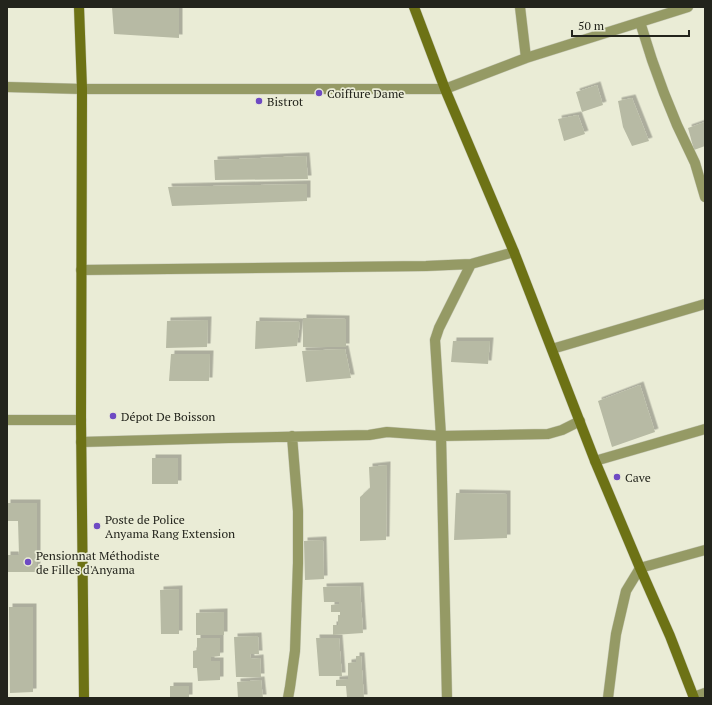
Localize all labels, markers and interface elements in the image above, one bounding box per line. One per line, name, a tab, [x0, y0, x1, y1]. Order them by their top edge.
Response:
scale bar	[572, 12, 689, 38]
text: 50 m	[578, 18, 605, 33]
place label: Coiffure Dame	[327, 86, 404, 101]
marker: Coiffure Dame	[314, 88, 324, 98]
place label: Bistrot	[267, 94, 304, 109]
marker: Bistrot	[254, 96, 264, 106]
place label: Dépot De Boisson	[121, 409, 215, 424]
marker: Dépot De Boisson	[108, 411, 118, 421]
place label: Cave	[625, 470, 651, 485]
marker: Cave	[612, 472, 622, 482]
place label: Poste de Police Anyama Rang Extension	[105, 512, 235, 541]
marker: Poste de Police Anyama Rang Extension	[92, 521, 102, 531]
place label: Pensionnat Méthodiste de Filles d'Anyama	[36, 548, 160, 577]
marker: Pensionnat Méthodiste de Filles d'Anyama	[23, 557, 33, 567]

